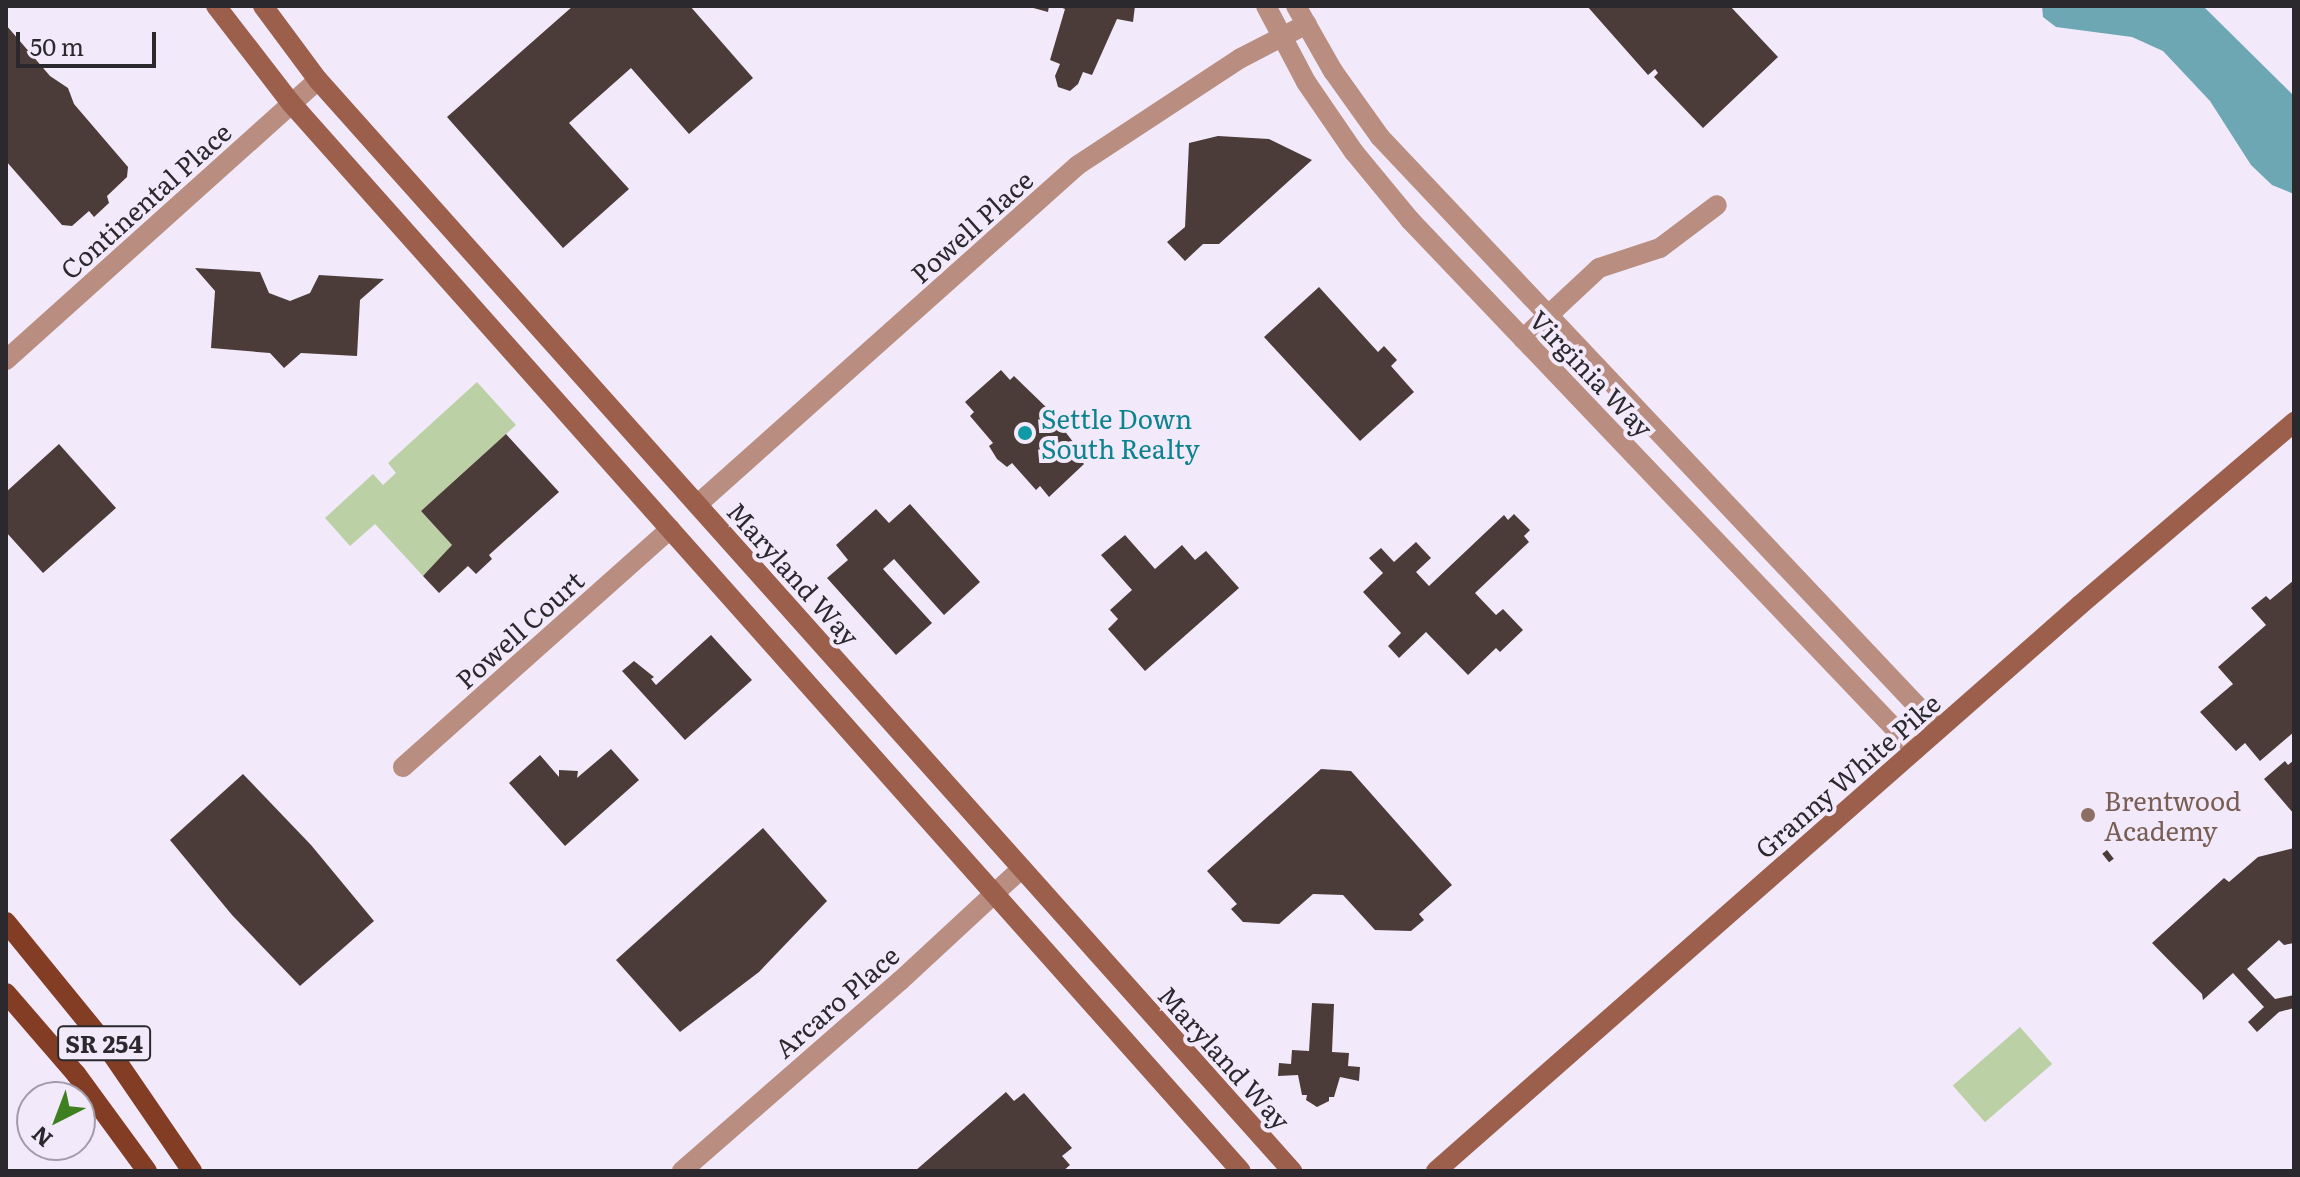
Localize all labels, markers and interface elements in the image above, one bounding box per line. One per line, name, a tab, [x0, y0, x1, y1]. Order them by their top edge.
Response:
scale bar	[20, 16, 160, 66]
text: 50 m	[30, 28, 84, 63]
street label: Continental Place	[53, 115, 237, 285]
street label: Powell Place	[904, 163, 1038, 289]
street label: Virginia Way	[1524, 303, 1660, 443]
place label: Settle Down South Realty	[1041, 402, 1200, 464]
marker: Settle Down South Realty	[1016, 424, 1034, 442]
street label: Maryland Way	[722, 495, 866, 651]
street label: Powell Court	[449, 564, 589, 694]
street label: Granny White Pike	[1748, 686, 1946, 864]
place label: Brentwood Academy	[2104, 784, 2241, 846]
marker: Brentwood Academy	[2079, 806, 2097, 824]
street label: Arcaro Place	[768, 939, 904, 1063]
street label: Maryland Way	[1153, 979, 1297, 1135]
road number: SR 254	[56, 1023, 152, 1063]
north arrow	[16, 1081, 96, 1161]
text: N	[23, 1119, 59, 1156]

